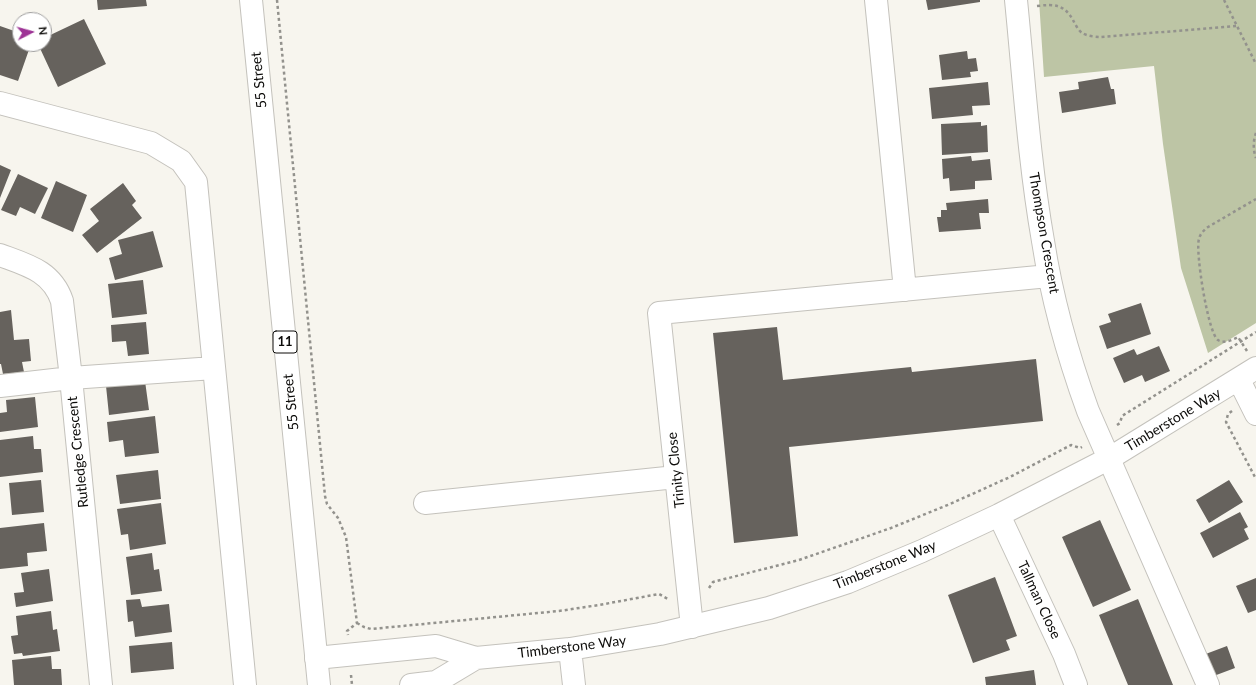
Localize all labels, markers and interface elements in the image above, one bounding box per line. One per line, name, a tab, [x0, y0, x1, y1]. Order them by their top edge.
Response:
north arrow	[12, 12, 52, 52]
text: N	[37, 26, 50, 36]
street label: 55 Street	[248, 51, 270, 109]
street label: Thompson Crescent	[1025, 171, 1063, 295]
road number: 11	[273, 331, 297, 353]
street label: 55 Street	[280, 373, 302, 431]
street label: Timberstone Way	[1122, 385, 1224, 455]
street label: Rutledge Crescent	[64, 395, 92, 509]
street label: Trinity Close	[664, 431, 688, 509]
street label: Timberstone Way	[831, 537, 939, 593]
street label: Tallman Close	[1014, 558, 1064, 642]
street label: Timberstone Way	[517, 632, 627, 662]

